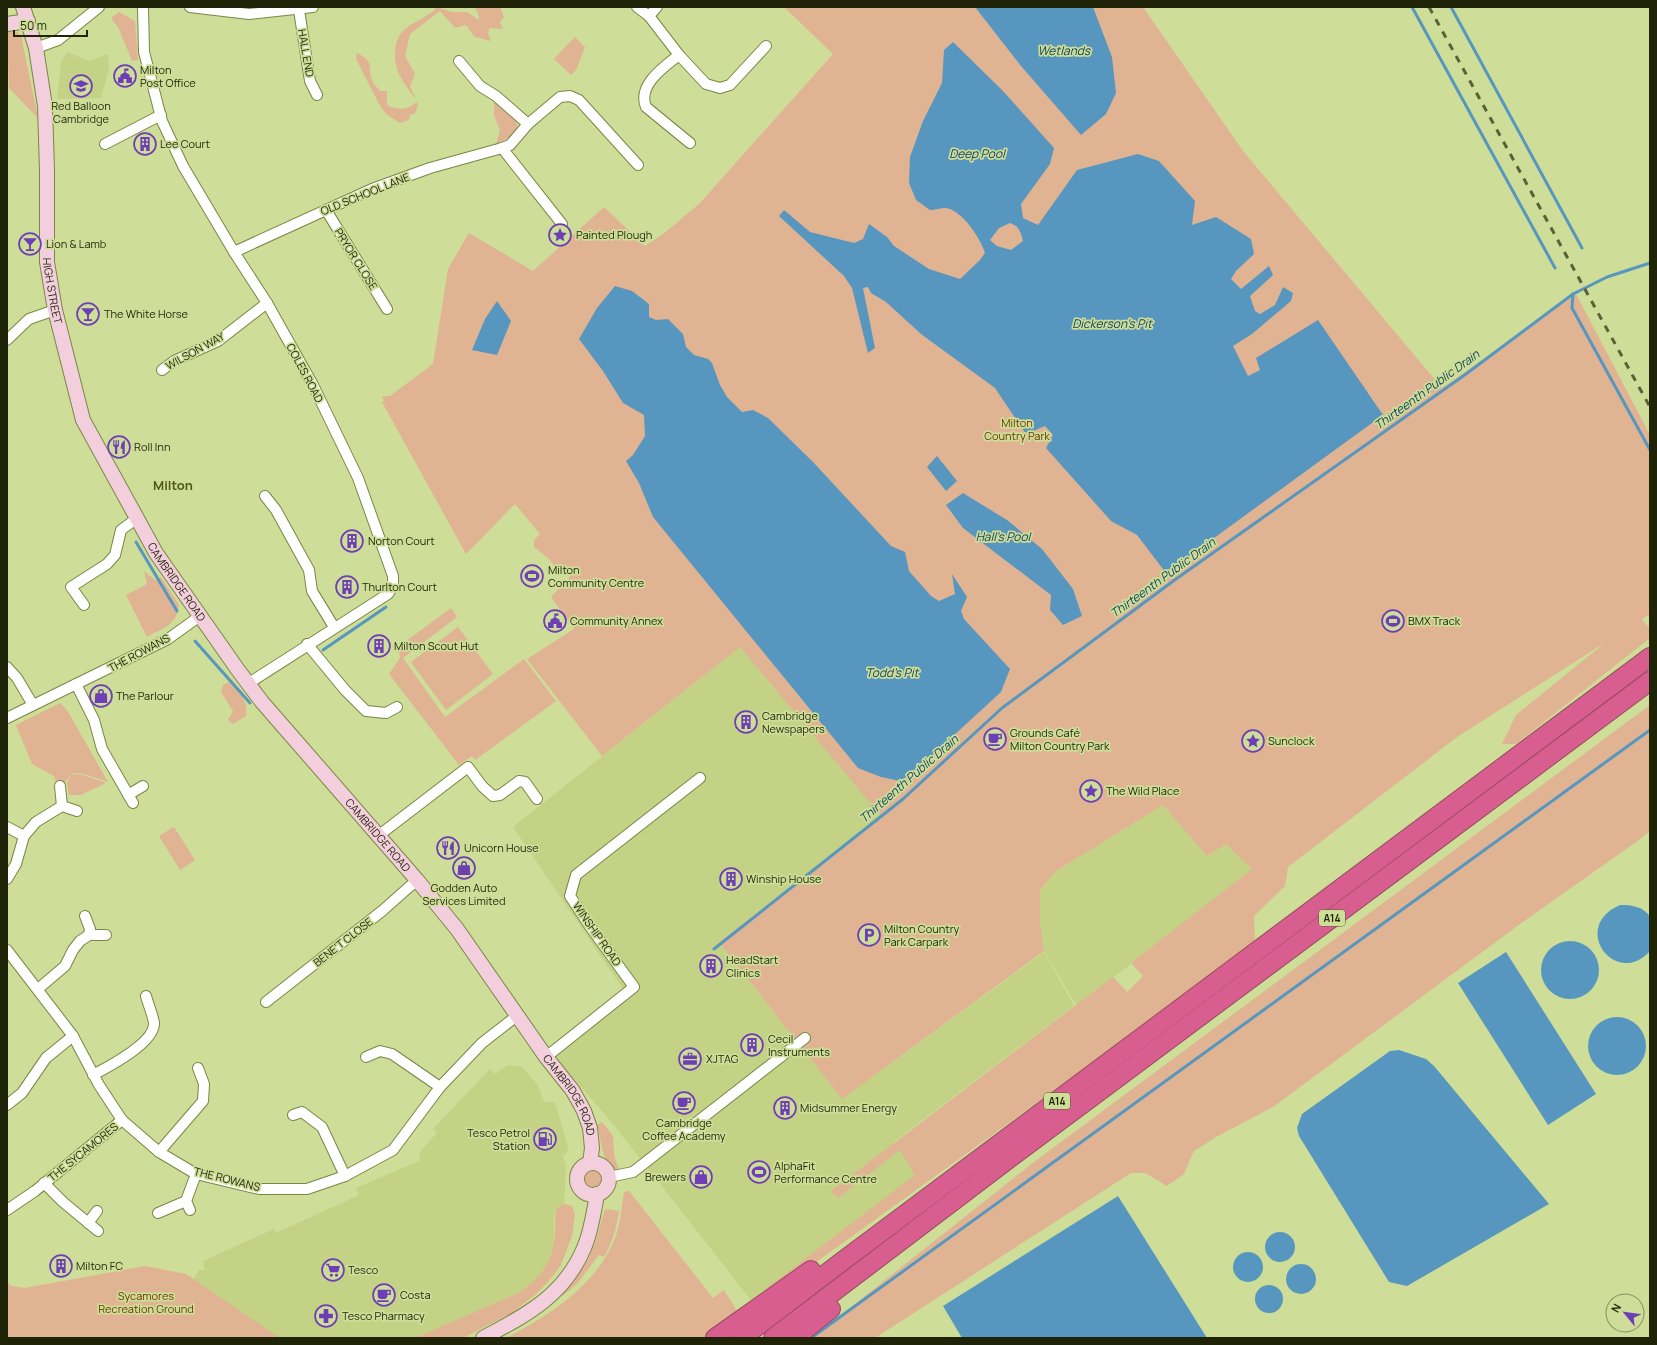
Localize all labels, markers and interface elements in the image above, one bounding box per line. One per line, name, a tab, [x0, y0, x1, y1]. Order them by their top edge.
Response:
scale bar	[14, 12, 87, 38]
text: 50 m	[20, 17, 47, 34]
street label: HALL END	[295, 28, 318, 78]
water label: Wetlands	[1038, 42, 1092, 59]
place label: Milton Post Office	[140, 62, 196, 90]
public building icon: Milton Post Office	[112, 63, 138, 89]
school or university icon: Red Balloon Cambridge	[68, 73, 94, 99]
place label: Red Balloon Cambridge	[51, 98, 111, 126]
building icon: Lee Court	[132, 131, 158, 157]
place label: Lee Court	[160, 136, 210, 151]
water label: Deep Pool	[949, 145, 1007, 162]
street label: OLD SCHOOL LANE	[318, 169, 412, 218]
place icon: Painted Plough	[547, 222, 573, 248]
street label: PRYOR CLOSE	[331, 225, 381, 293]
place label: Painted Plough	[576, 227, 652, 242]
bar icon: Lion & Lamb	[17, 231, 43, 257]
place label: Lion & Lamb	[46, 236, 107, 251]
street label: HIGH STREET	[40, 258, 66, 326]
bar icon: The White Horse	[75, 301, 101, 327]
place label: The White Horse	[104, 306, 188, 321]
water label: Dickerson's Pit	[1072, 315, 1153, 332]
street label: WILSON WAY	[163, 328, 228, 373]
street label: COLES ROAD	[283, 340, 327, 405]
water label: Thirteenth Public Drain	[1371, 345, 1483, 434]
park label: Milton Country Park	[984, 415, 1050, 443]
restaurant icon: Roll Inn	[106, 434, 132, 460]
place label: Roll Inn	[134, 439, 170, 454]
district label: Milton	[153, 476, 193, 494]
building icon: Norton Court	[339, 528, 365, 554]
water label: Hall's Pool	[976, 528, 1033, 545]
place label: Norton Court	[368, 533, 435, 548]
water label: Thirteenth Public Drain	[1107, 533, 1219, 622]
street label: CAMBRIDGE ROAD	[145, 539, 209, 624]
place label: Milton Community Centre	[548, 562, 645, 590]
sports icon: Milton Community Centre	[519, 563, 545, 589]
building icon: Thurlton Court	[334, 574, 360, 600]
place label: Thurlton Court	[362, 579, 437, 594]
public building icon: Community Annex	[542, 608, 568, 634]
sports icon: BMX Track	[1380, 608, 1406, 634]
place label: Community Annex	[570, 613, 663, 628]
place label: BMX Track	[1408, 613, 1461, 628]
street label: THE ROWANS	[105, 630, 172, 675]
building icon: Milton Scout Hut	[366, 633, 392, 659]
place label: Milton Scout Hut	[394, 638, 479, 653]
water label: Todd's Pit	[866, 664, 920, 681]
shop icon: The Parlour	[88, 683, 114, 709]
place label: The Parlour	[116, 688, 174, 703]
place label: Cambridge Newspapers	[762, 708, 825, 736]
building icon: Cambridge Newspapers	[733, 709, 759, 735]
place label: Grounds Café Milton Country Park	[1010, 725, 1110, 753]
cafe icon: Grounds Café Milton Country Park	[982, 726, 1008, 752]
place icon: Sunclock	[1240, 728, 1266, 754]
water label: Thirteenth Public Drain	[855, 730, 963, 826]
place label: Sunclock	[1268, 733, 1315, 748]
place icon: The Wild Place	[1078, 778, 1104, 804]
place label: The Wild Place	[1106, 783, 1180, 798]
street label: CAMBRIDGE ROAD	[342, 795, 414, 875]
restaurant icon: Unicorn House	[435, 835, 461, 861]
place label: Unicorn House	[464, 840, 539, 855]
shop icon: Godden Auto Services Limited	[451, 855, 477, 881]
building icon: Winship House	[718, 866, 744, 892]
place label: Winship House	[746, 871, 822, 886]
place label: Godden Auto Services Limited	[423, 880, 505, 908]
street label: WINSHIP ROAD	[570, 899, 625, 969]
road number: A14	[1319, 910, 1345, 926]
street label: BENE'T CLOSE	[310, 914, 376, 970]
place label: Milton Country Park Carpark	[884, 921, 960, 949]
parking icon: Milton Country Park Carpark	[856, 922, 882, 948]
place label: HeadStart Clinics	[726, 952, 778, 980]
building icon: HeadStart Clinics	[698, 953, 724, 979]
place label: Cecil Instruments	[768, 1031, 830, 1059]
building icon: Cecil Instruments	[739, 1032, 765, 1058]
office icon: XJTAG	[677, 1046, 703, 1072]
street label: CAMBRIDGE ROAD	[540, 1051, 599, 1136]
place label: XJTAG	[706, 1051, 739, 1066]
cafe icon: Cambridge Coffee Academy	[671, 1090, 697, 1116]
road number: A14	[1044, 1093, 1070, 1109]
building icon: Midsummer Energy	[772, 1095, 798, 1121]
place label: Midsummer Energy	[800, 1100, 897, 1115]
place label: Cambridge Coffee Academy	[642, 1115, 726, 1143]
street label: THE SYCAMORES	[44, 1119, 121, 1185]
place label: Tesco Petrol Station	[467, 1125, 530, 1153]
fuel station icon: Tesco Petrol Station	[532, 1126, 558, 1152]
place label: AlphaFit Performance Centre	[774, 1158, 878, 1186]
sports icon: AlphaFit Performance Centre	[746, 1159, 772, 1185]
street label: THE ROWANS	[192, 1163, 262, 1194]
shop icon: Brewers	[688, 1164, 714, 1190]
place label: Brewers	[645, 1169, 686, 1184]
building icon: Milton FC	[48, 1253, 74, 1279]
supermarket icon: Tesco	[320, 1257, 346, 1283]
place label: Milton FC	[76, 1258, 123, 1273]
place label: Tesco	[348, 1262, 379, 1277]
cafe icon: Costa	[371, 1282, 397, 1308]
place label: Costa	[400, 1287, 431, 1302]
park label: Sycamores Recreation Ground	[98, 1288, 194, 1316]
north arrow	[1605, 1293, 1645, 1333]
text: N	[1607, 1301, 1624, 1315]
pharmacy icon: Tesco Pharmacy	[313, 1303, 339, 1329]
place label: Tesco Pharmacy	[342, 1308, 425, 1323]

